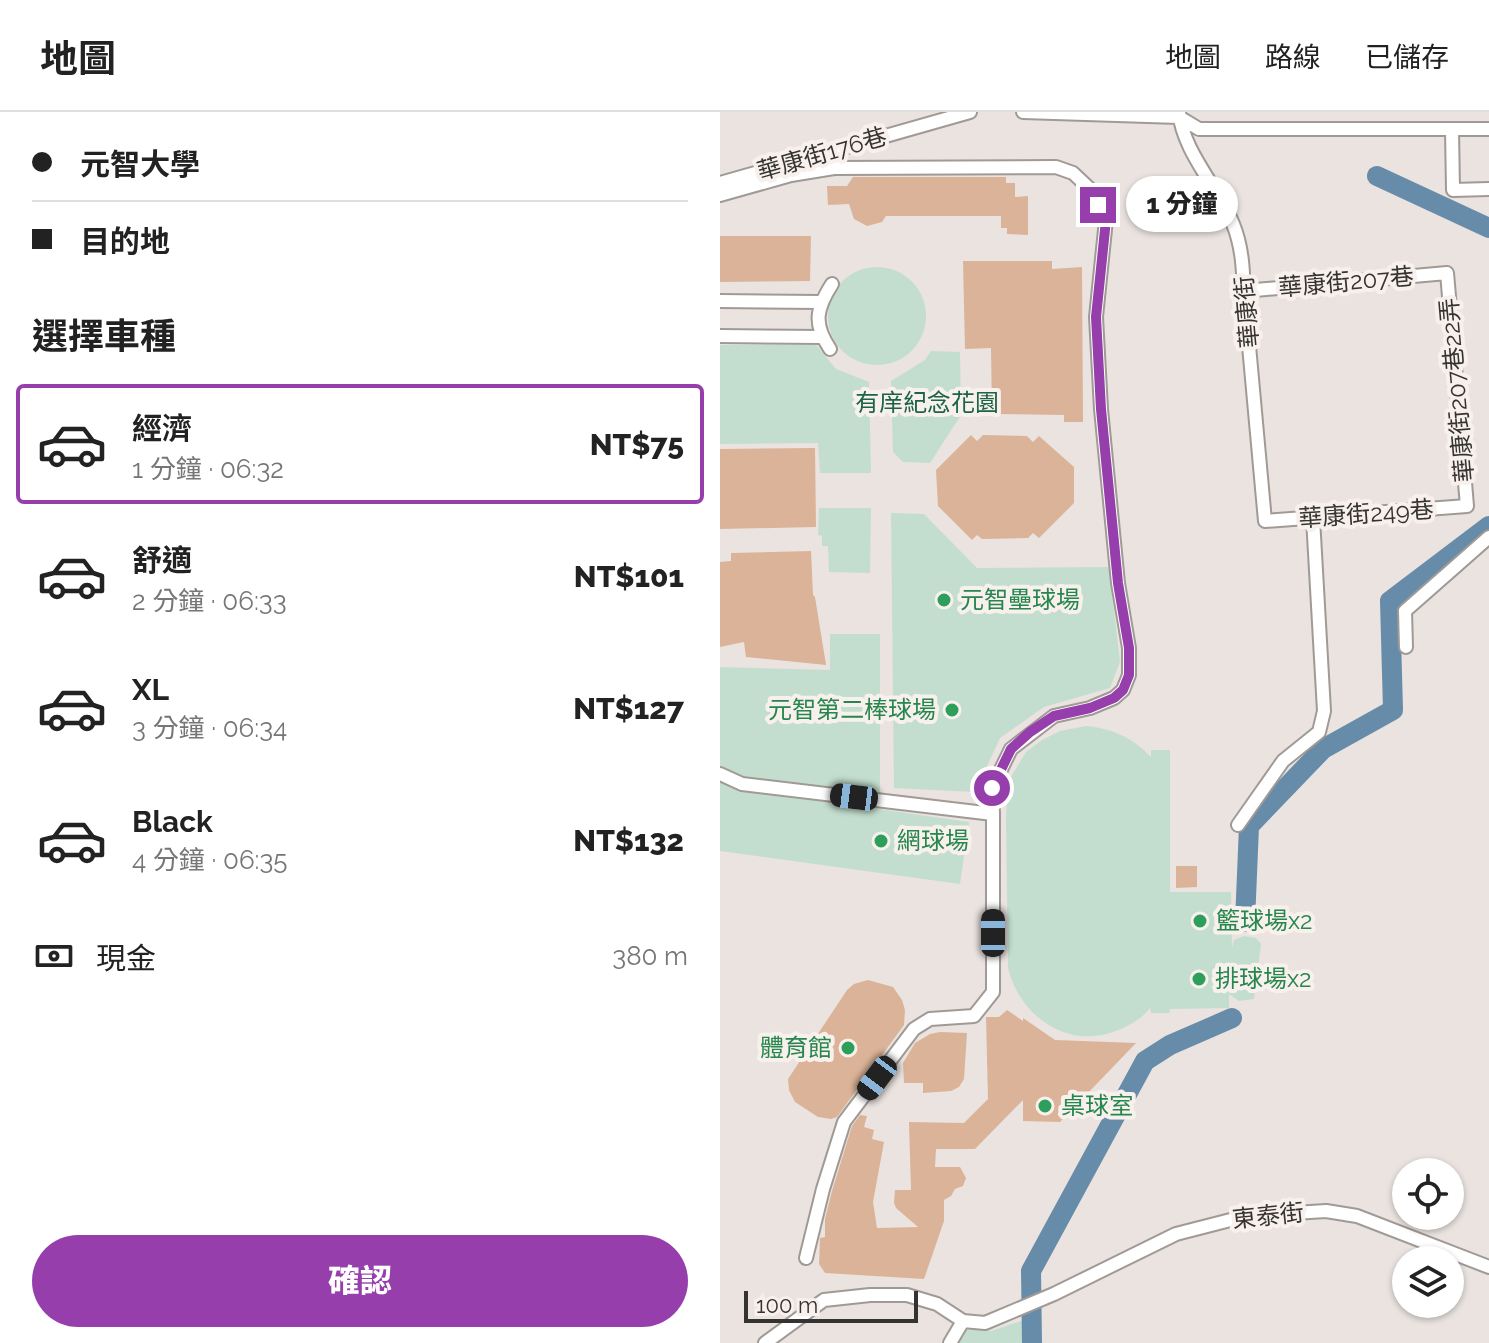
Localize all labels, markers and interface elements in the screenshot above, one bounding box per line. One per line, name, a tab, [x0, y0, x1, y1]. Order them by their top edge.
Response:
text: 地圖	[40, 36, 116, 81]
text: 地圖	[1165, 41, 1221, 74]
text: 路線	[1265, 41, 1321, 74]
text: 已儲存	[1365, 41, 1449, 74]
street label: 華康街176巷	[754, 121, 890, 186]
text: 元智大學	[80, 147, 200, 182]
callout: 1 分鐘	[1126, 177, 1238, 233]
route end	[1080, 187, 1116, 223]
text: 1 分鐘	[1146, 189, 1218, 219]
text: 目的地	[80, 224, 170, 259]
street label: 華康街207巷	[1277, 261, 1415, 302]
street label: 華康街	[1229, 275, 1264, 349]
street label: 華康街207巷22弄	[1434, 297, 1479, 483]
text: 選擇車種	[32, 315, 176, 357]
park label: 有庠紀念花園	[855, 388, 999, 417]
icon: car	[36, 408, 108, 480]
text: 經濟	[132, 411, 192, 446]
text: NT$75	[590, 427, 684, 462]
text: 1 分鐘 · 06:32	[132, 454, 284, 484]
street label: 華康街249巷	[1297, 494, 1435, 533]
icon: car	[36, 540, 108, 612]
text: 舒適	[132, 543, 192, 578]
text: NT$101	[574, 559, 684, 594]
place label: 元智壘球場	[960, 585, 1080, 614]
text: 2 分鐘 · 06:33	[132, 586, 287, 616]
marker: 元智壘球場	[935, 591, 953, 609]
icon: car	[36, 672, 108, 744]
text: XL	[132, 672, 169, 707]
text: NT$127	[573, 691, 684, 726]
place label: 元智第二棒球場	[768, 695, 936, 724]
marker: 元智第二棒球場	[943, 701, 961, 719]
text: 3 分鐘 · 06:34	[132, 713, 287, 743]
route start	[974, 770, 1010, 806]
car	[829, 782, 879, 812]
icon: car	[36, 804, 108, 876]
text: Black	[132, 804, 213, 839]
text: NT$132	[573, 823, 684, 858]
place label: 網球場	[897, 826, 969, 855]
marker: 網球場	[872, 832, 890, 850]
text: 4 分鐘 · 06:35	[132, 845, 288, 875]
place label: 籃球場x2	[1216, 906, 1313, 935]
car	[981, 909, 1005, 957]
marker: 籃球場x2	[1191, 912, 1209, 930]
icon: cash	[32, 934, 76, 978]
text: 現金	[96, 941, 156, 976]
text: 380 m	[612, 941, 688, 971]
place label: 排球場x2	[1215, 964, 1312, 993]
marker: 排球場x2	[1190, 970, 1208, 988]
place label: 體育館	[760, 1033, 832, 1062]
marker: 體育館	[839, 1039, 857, 1057]
car	[853, 1052, 901, 1104]
place label: 桌球室	[1061, 1091, 1133, 1120]
marker: 桌球室	[1036, 1097, 1054, 1115]
map controls	[1392, 1158, 1464, 1318]
button: locate	[1392, 1158, 1464, 1230]
street label: 東泰街	[1231, 1197, 1305, 1234]
button: 確認	[32, 1235, 688, 1327]
button: layers	[1392, 1246, 1464, 1318]
scale bar	[744, 1287, 918, 1323]
text: 100 m	[756, 1292, 818, 1318]

